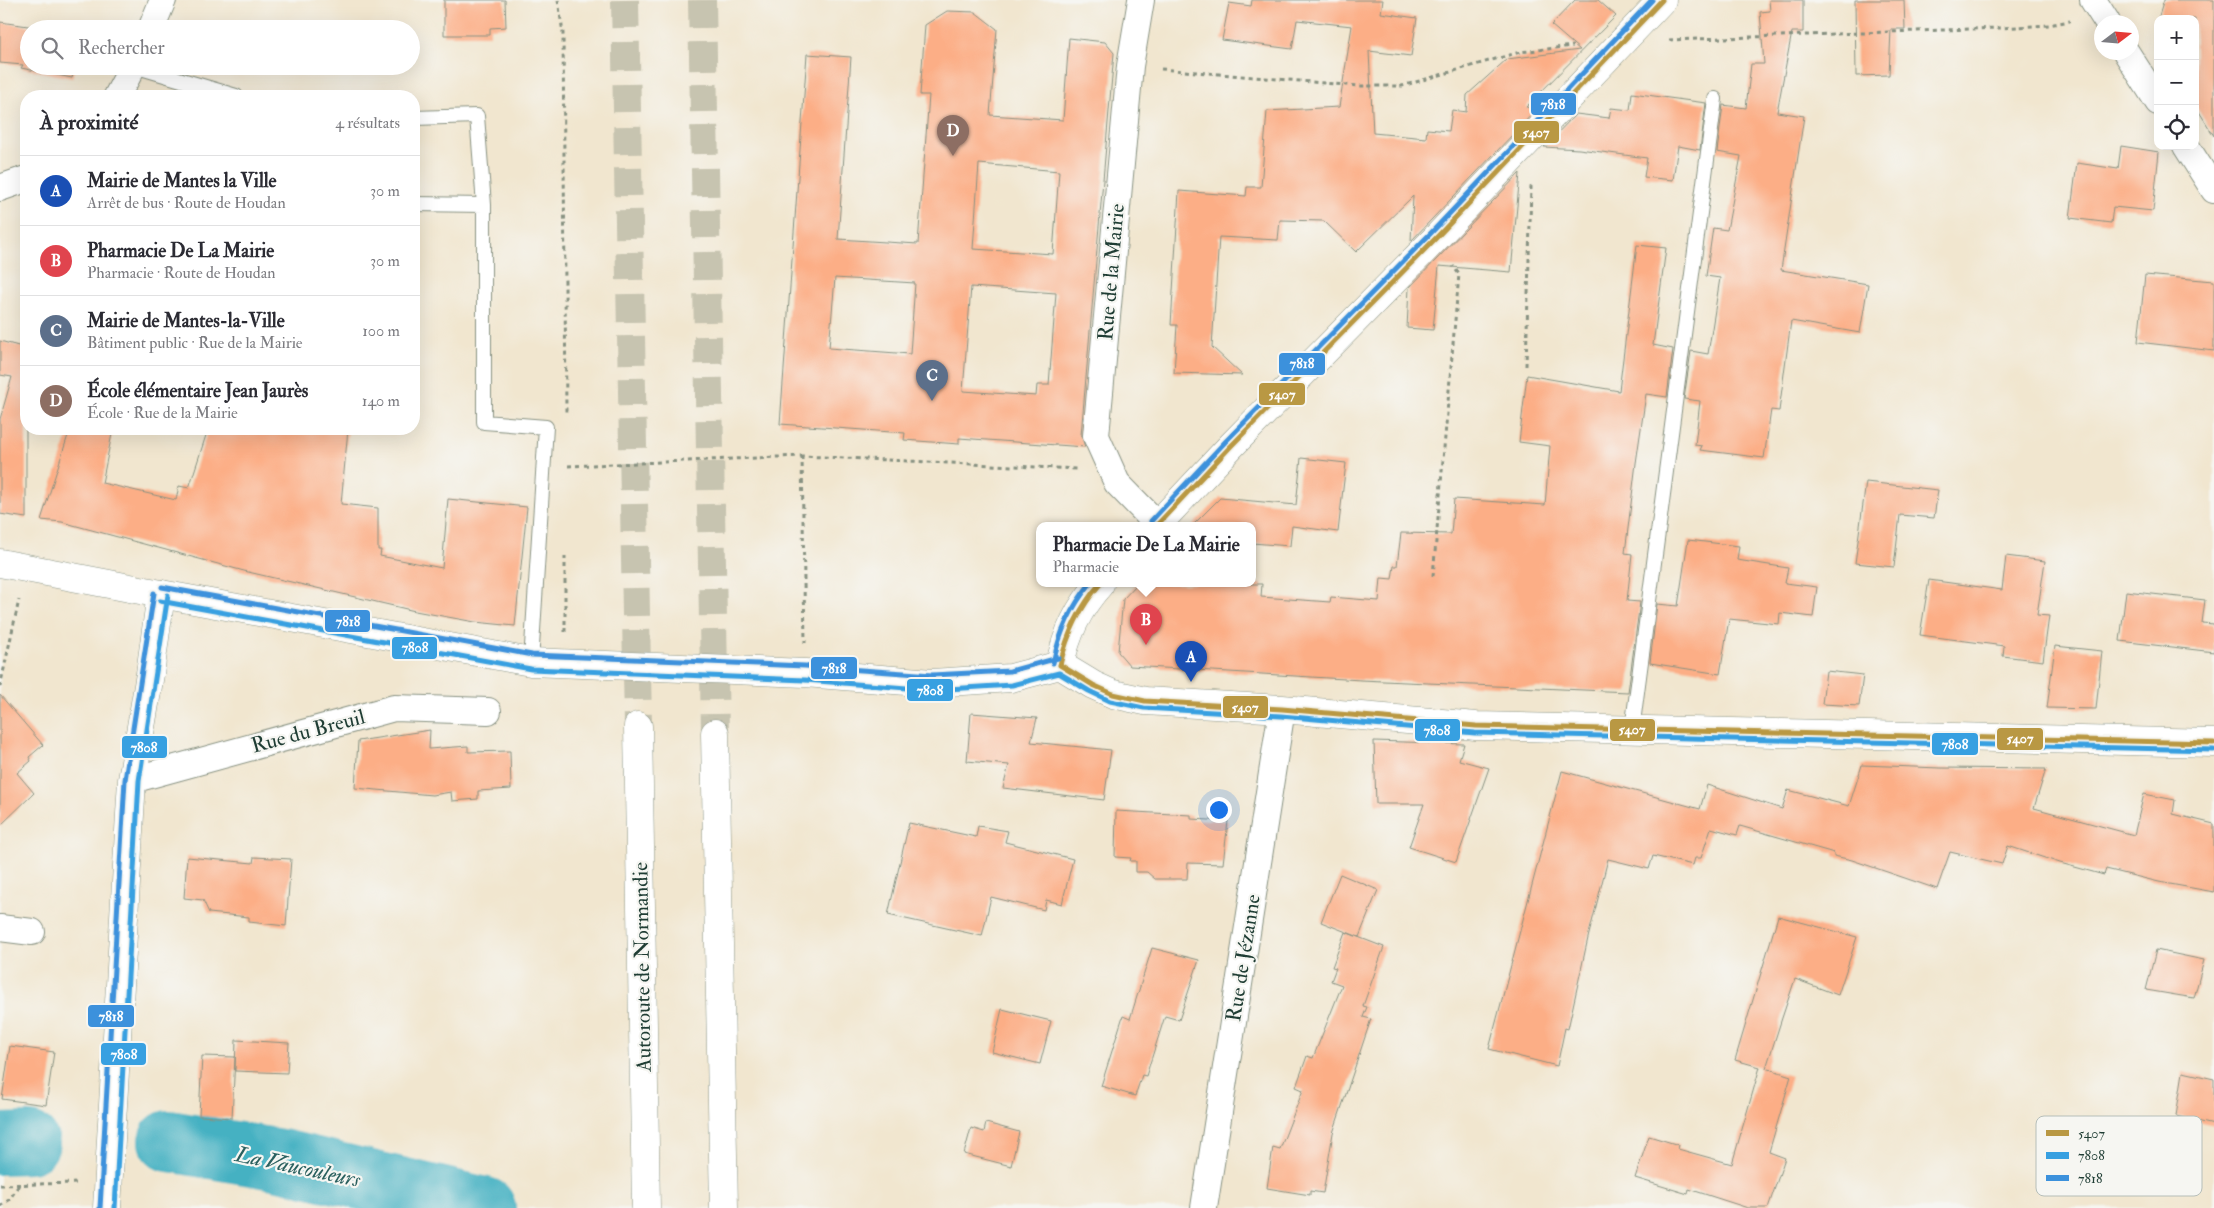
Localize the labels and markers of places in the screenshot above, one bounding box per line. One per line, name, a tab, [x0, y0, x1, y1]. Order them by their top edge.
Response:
pin: D	[937, 115, 969, 156]
pin: C	[916, 360, 948, 401]
pin: B	[1130, 604, 1162, 645]
pin: A	[1175, 641, 1207, 682]

